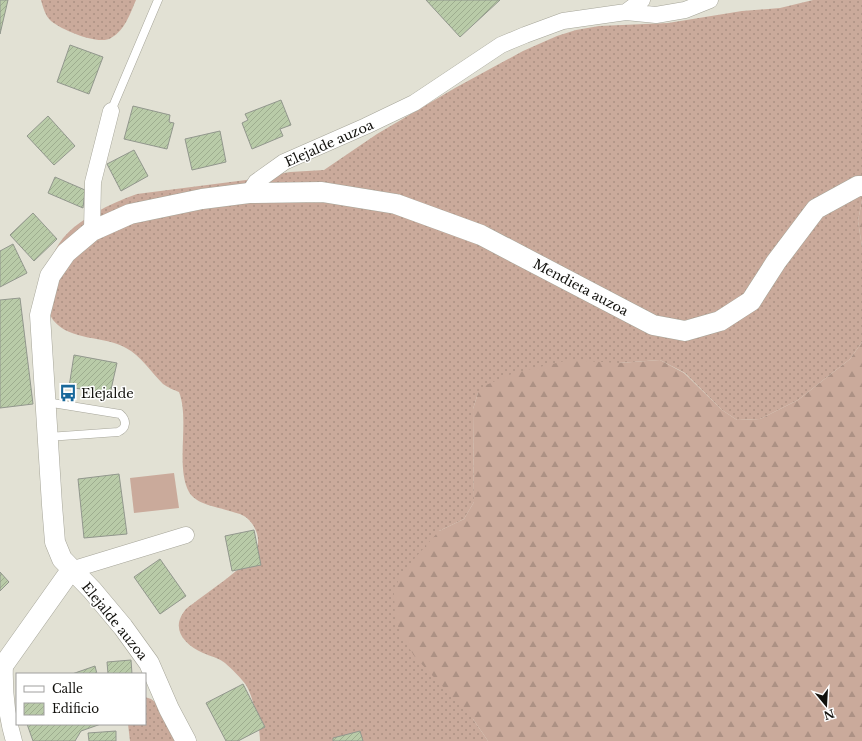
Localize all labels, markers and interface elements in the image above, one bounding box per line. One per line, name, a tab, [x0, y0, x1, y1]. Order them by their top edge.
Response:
street label: Elejalde auzoa	[282, 116, 377, 171]
street label: Mendieta auzoa	[530, 255, 632, 320]
bus stop icon: Elejalde	[58, 383, 78, 403]
place label: Elejalde	[81, 385, 134, 402]
street label: Elejalde auzoa	[78, 579, 152, 664]
legend	[16, 673, 146, 725]
text: Calle	[52, 681, 83, 696]
north arrow	[806, 685, 846, 725]
text: Edificio	[52, 701, 99, 716]
text: N	[821, 706, 836, 723]

